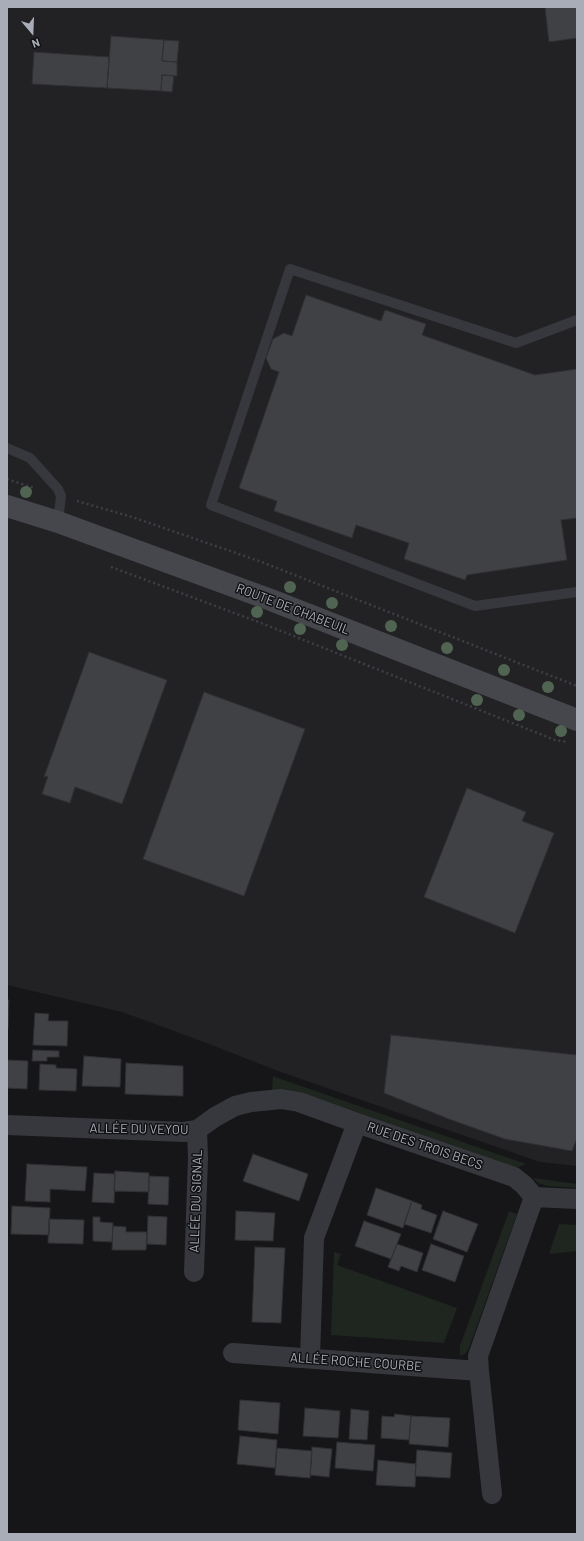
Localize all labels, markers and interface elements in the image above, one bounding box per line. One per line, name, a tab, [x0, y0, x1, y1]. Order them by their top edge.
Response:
north arrow	[12, 12, 52, 52]
text: N	[30, 36, 42, 51]
street label: ROUTE DE CHABEUIL	[234, 580, 352, 638]
street label: RUE DES TROIS BECS	[365, 1119, 485, 1173]
street label: ALLÉE DU VEYOU	[89, 1120, 189, 1138]
street label: ALLÉE DU SIGNAL	[186, 1149, 206, 1253]
street label: ALLÉE ROCHE COURBE	[289, 1350, 423, 1374]

